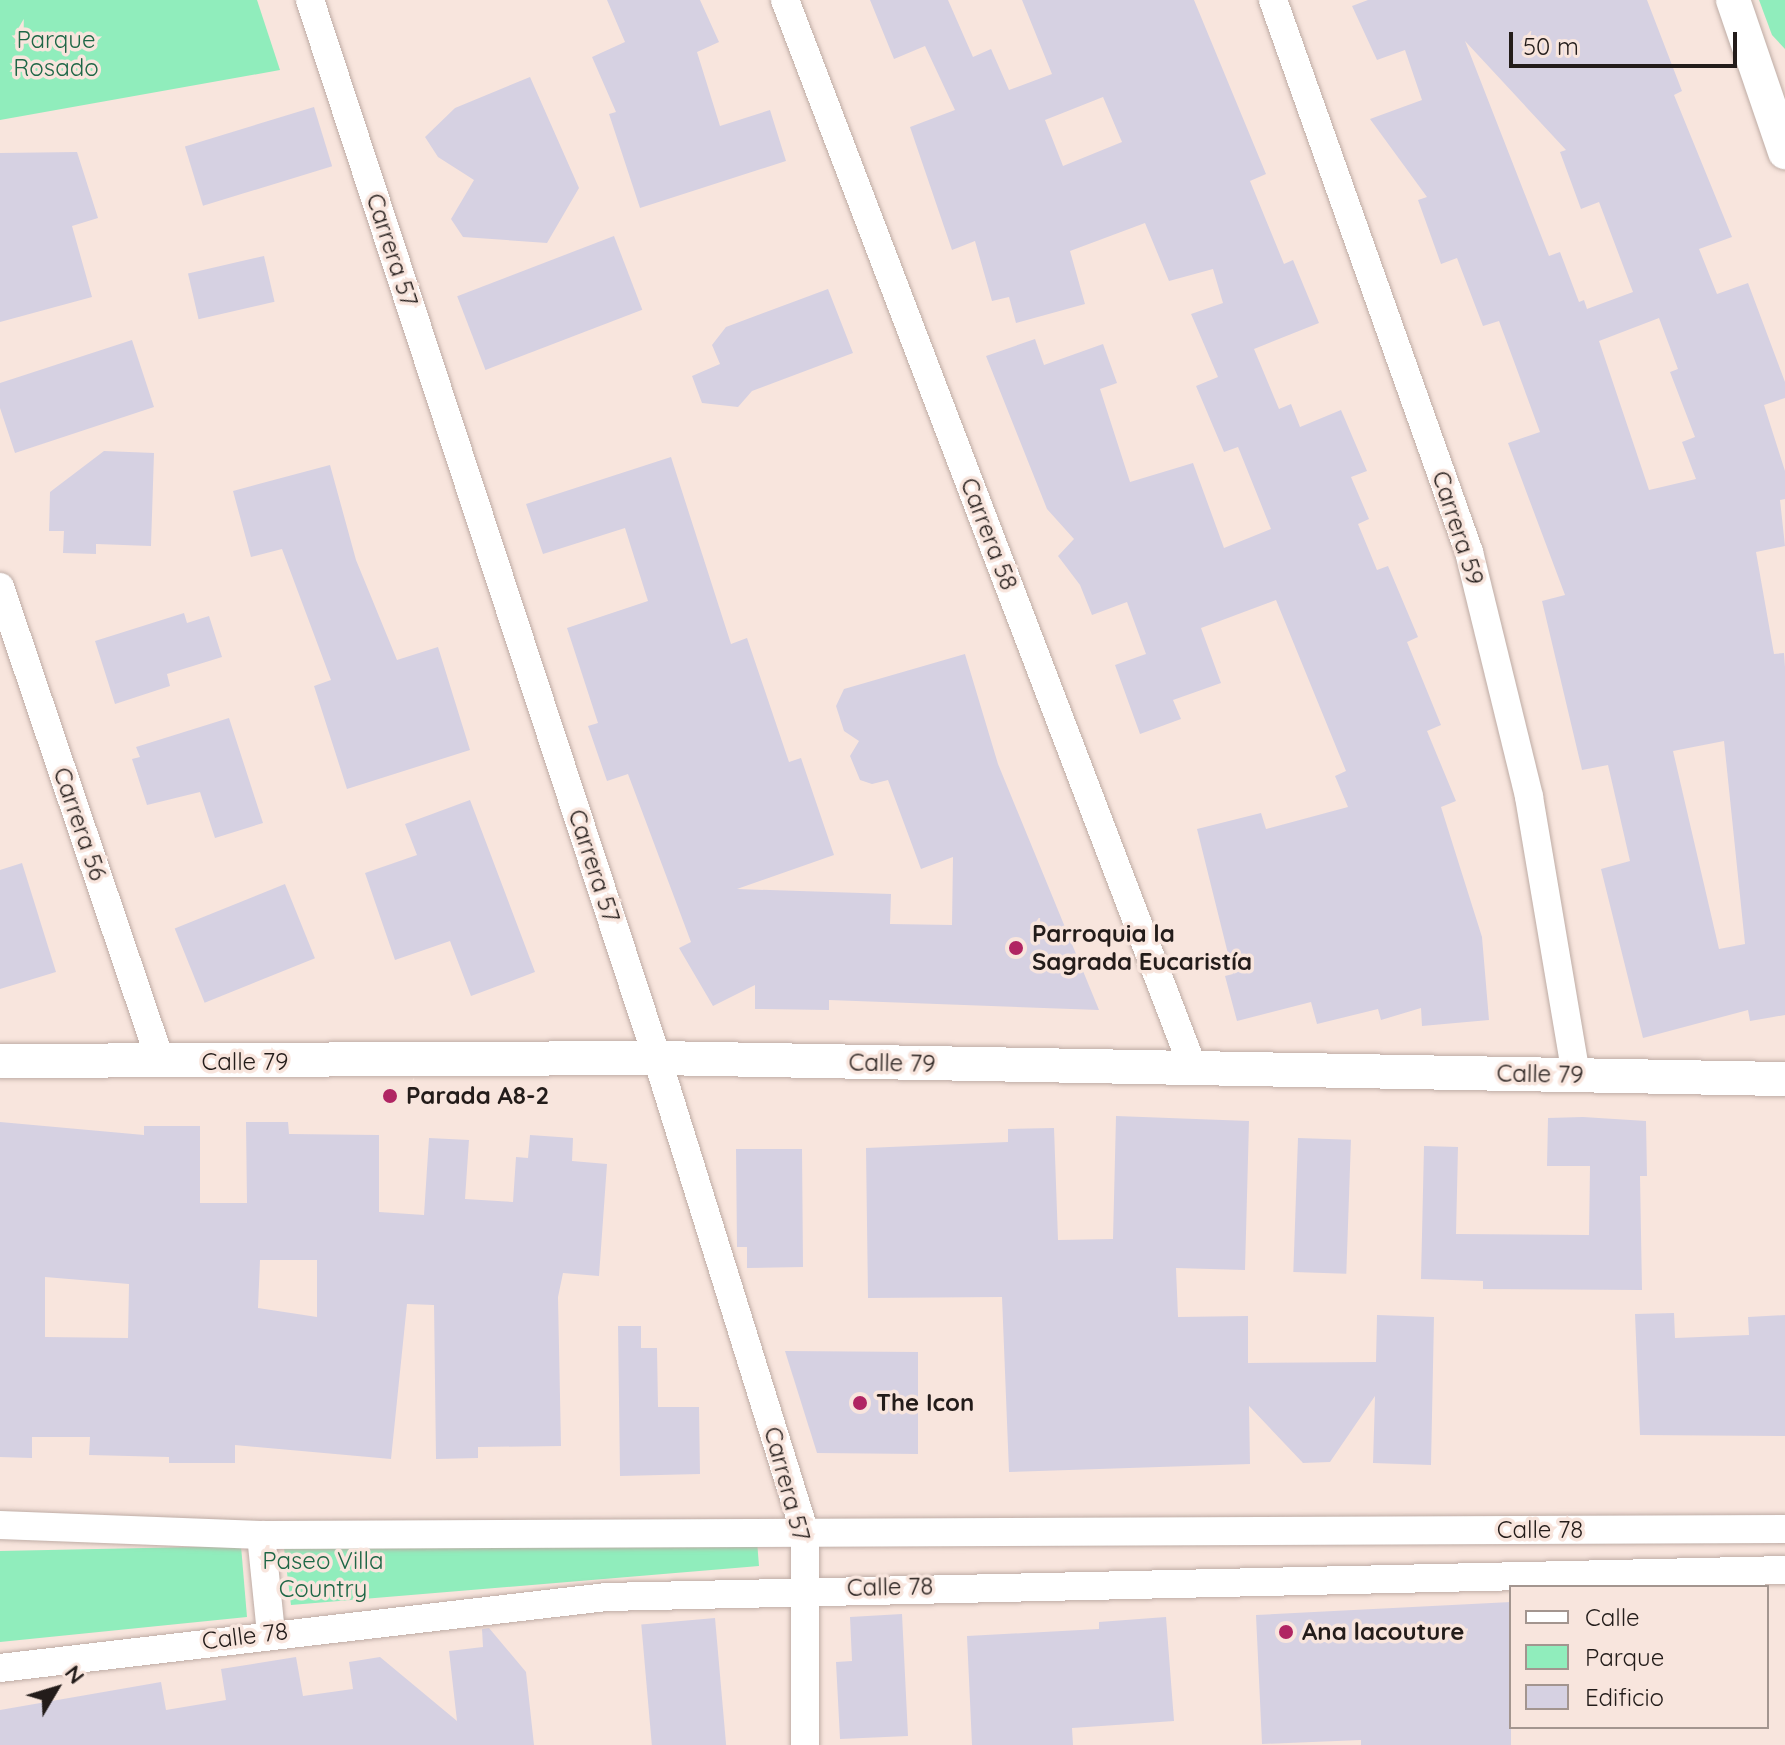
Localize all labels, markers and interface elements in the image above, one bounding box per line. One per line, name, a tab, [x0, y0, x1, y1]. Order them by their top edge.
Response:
scale bar	[1513, 16, 1741, 66]
park label: Parque Rosado	[13, 26, 99, 82]
text: 50 m	[1523, 31, 1579, 61]
street label: Carrera 57	[360, 190, 424, 310]
street label: Carrera 59	[1426, 467, 1490, 589]
street label: Carrera 58	[954, 474, 1024, 594]
street label: Carrera 56	[47, 764, 113, 884]
street label: Carrera 57	[562, 806, 626, 926]
place label: Parroquia la Sagrada Eucaristía	[1032, 920, 1252, 976]
marker: Parroquia la Sagrada Eucaristía	[1007, 939, 1025, 957]
street label: Calle 79	[202, 1048, 288, 1076]
street label: Calle 79	[848, 1048, 936, 1078]
street label: Calle 79	[1496, 1059, 1584, 1089]
place label: Parada A8-2	[406, 1082, 549, 1110]
marker: Parada A8-2	[381, 1087, 399, 1105]
place label: The Icon	[876, 1389, 974, 1417]
marker: The Icon	[851, 1394, 869, 1412]
street label: Carrera 57	[758, 1424, 816, 1544]
street label: Calle 78	[1497, 1516, 1583, 1544]
park label: Paseo Villa Country	[262, 1547, 384, 1603]
street label: Calle 78	[847, 1572, 933, 1602]
legend	[1509, 1585, 1769, 1729]
text: Calle	[1585, 1602, 1640, 1632]
street label: Calle 78	[200, 1616, 290, 1656]
place label: Ana lacouture	[1302, 1618, 1464, 1646]
marker: Ana lacouture	[1277, 1623, 1295, 1641]
text: Parque	[1585, 1642, 1664, 1672]
north arrow	[16, 1649, 96, 1729]
text: N	[59, 1659, 91, 1689]
text: Edificio	[1585, 1682, 1664, 1712]

